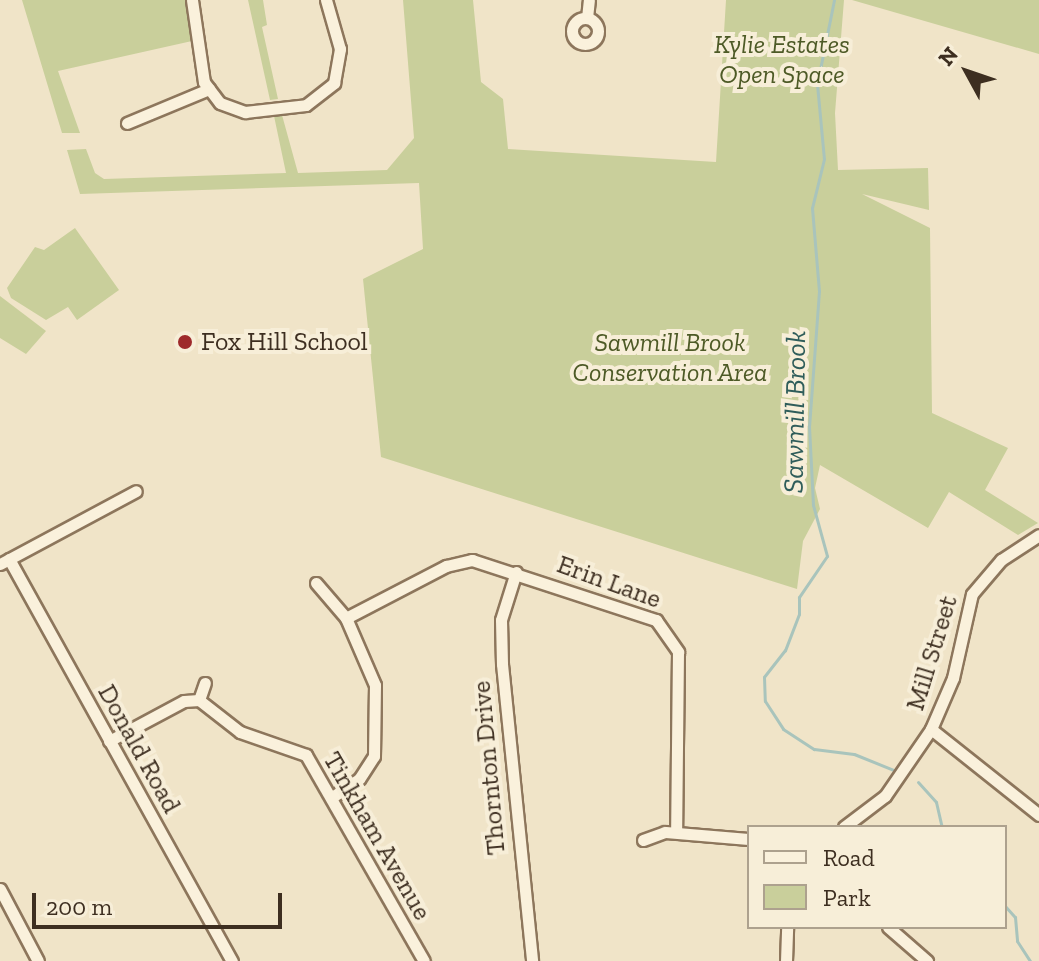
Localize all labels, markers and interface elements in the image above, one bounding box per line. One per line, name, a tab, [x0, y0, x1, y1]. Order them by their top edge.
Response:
park label: Kylie Estates Open Space	[714, 29, 850, 90]
north arrow	[927, 32, 1007, 112]
text: N	[933, 41, 964, 71]
place label: Fox Hill School	[201, 326, 368, 358]
park label: Sawmill Brook Conservation Area	[572, 327, 768, 388]
water label: Sawmill Brook	[777, 330, 813, 494]
marker: Fox Hill School	[176, 333, 194, 351]
street label: Erin Lane	[553, 549, 665, 615]
street label: Mill Street	[900, 592, 964, 714]
street label: Donald Road	[91, 679, 187, 819]
street label: Thornton Drive	[466, 680, 512, 856]
street label: Tinkham Avenue	[316, 746, 438, 926]
legend	[747, 825, 1007, 929]
text: Road	[823, 843, 875, 872]
scale bar	[36, 877, 286, 927]
text: Park	[823, 883, 871, 912]
text: 200 m	[46, 892, 112, 921]

